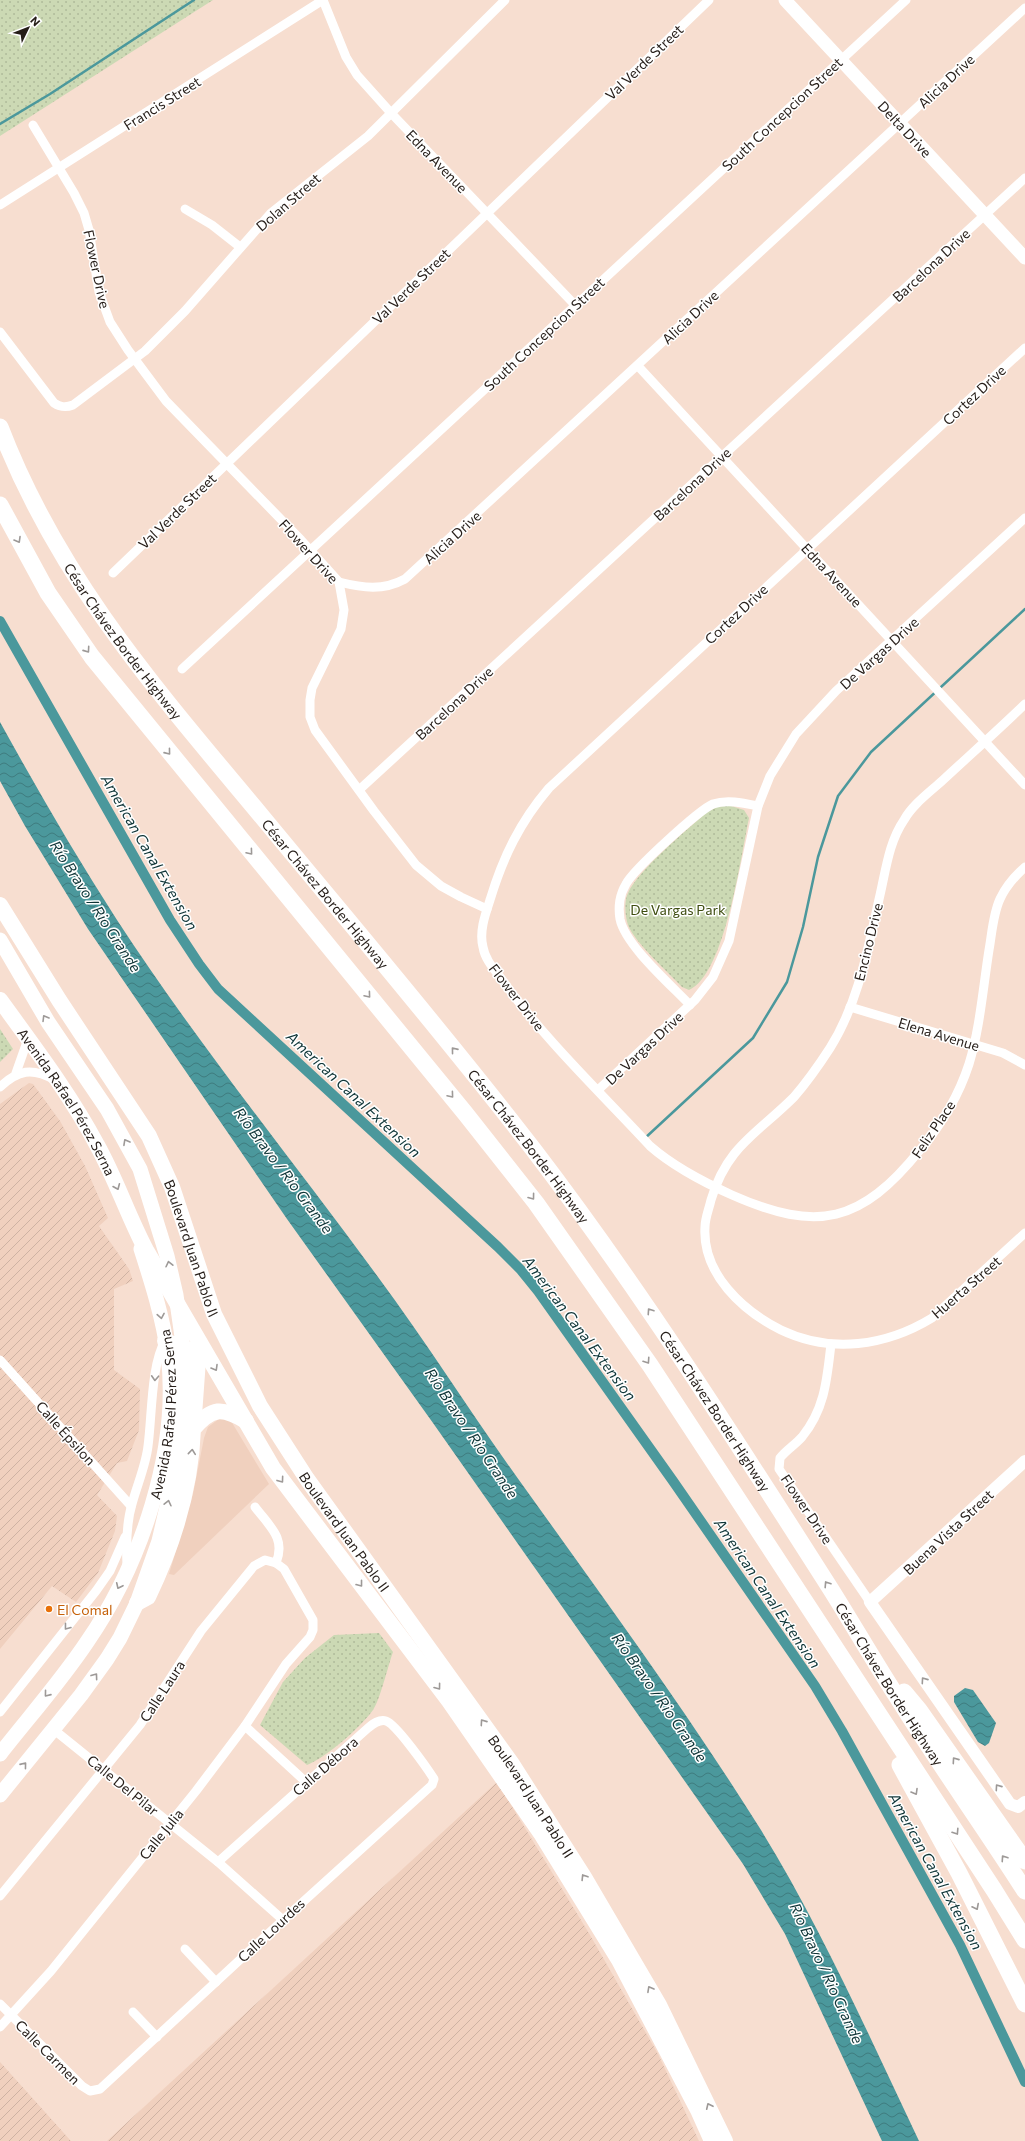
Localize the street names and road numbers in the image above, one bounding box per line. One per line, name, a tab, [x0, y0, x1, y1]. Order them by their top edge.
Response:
street label: Val Verde Street	[602, 20, 687, 103]
street label: Alicia Drive	[914, 51, 978, 111]
street label: South Concepcion Street	[718, 54, 846, 174]
street label: Francis Street	[120, 72, 204, 133]
street label: Delta Drive	[875, 97, 935, 161]
street label: Edna Avenue	[403, 126, 471, 196]
street label: Dolan Street	[252, 169, 324, 235]
street label: Barcelona Drive	[889, 225, 973, 305]
street label: Flower Drive	[80, 228, 114, 310]
street label: Val Verde Street	[369, 244, 454, 327]
street label: South Concepcion Street	[480, 274, 608, 394]
street label: Alicia Drive	[658, 287, 722, 347]
street label: Cortez Drive	[939, 361, 1009, 429]
street label: Barcelona Drive	[650, 444, 734, 524]
street label: Val Verde Street	[135, 469, 220, 552]
street label: Alicia Drive	[420, 507, 484, 567]
street label: Flower Drive	[276, 516, 342, 586]
street label: Edna Avenue	[798, 540, 866, 610]
street label: César Chávez Border Highway	[61, 560, 186, 723]
street label: Cortez Drive	[701, 580, 771, 648]
street label: De Vargas Drive	[836, 613, 922, 693]
street label: Barcelona Drive	[412, 663, 496, 743]
street label: César Chávez Border Highway	[259, 815, 393, 972]
street label: Encino Drive	[850, 901, 886, 983]
street label: Flower Drive	[486, 960, 548, 1034]
street label: De Vargas Drive	[602, 1008, 686, 1088]
street label: Elena Avenue	[896, 1014, 982, 1054]
street label: Avenida Rafael Pérez Serna	[15, 1024, 119, 1178]
street label: César Chávez Border Highway	[465, 1065, 593, 1226]
street label: Feliz Place	[908, 1097, 958, 1161]
street label: Boulevard Juan Pablo II	[161, 1177, 223, 1320]
street label: Huerta Street	[928, 1252, 1004, 1322]
street label: César Chávez Border Highway	[656, 1327, 775, 1495]
street label: Avenida Rafael Pérez Serna	[146, 1328, 179, 1501]
street label: Calle Épsilon	[33, 1397, 99, 1469]
street label: Boulevard Juan Pablo II	[296, 1469, 394, 1595]
street label: Flower Drive	[778, 1471, 836, 1547]
street label: Buena Vista Street	[899, 1486, 997, 1578]
street label: César Chávez Border Highway	[832, 1599, 948, 1769]
street label: Calle Laura	[136, 1657, 188, 1725]
street label: Boulevard Juan Pablo II	[485, 1731, 578, 1861]
street label: Calle Débora	[289, 1733, 361, 1799]
street label: Calle Del Pilar	[84, 1751, 162, 1819]
street label: Calle Julia	[135, 1805, 187, 1863]
street label: Calle Lourdes	[234, 1895, 308, 1965]
street label: Calle Carmen	[12, 2016, 84, 2088]

